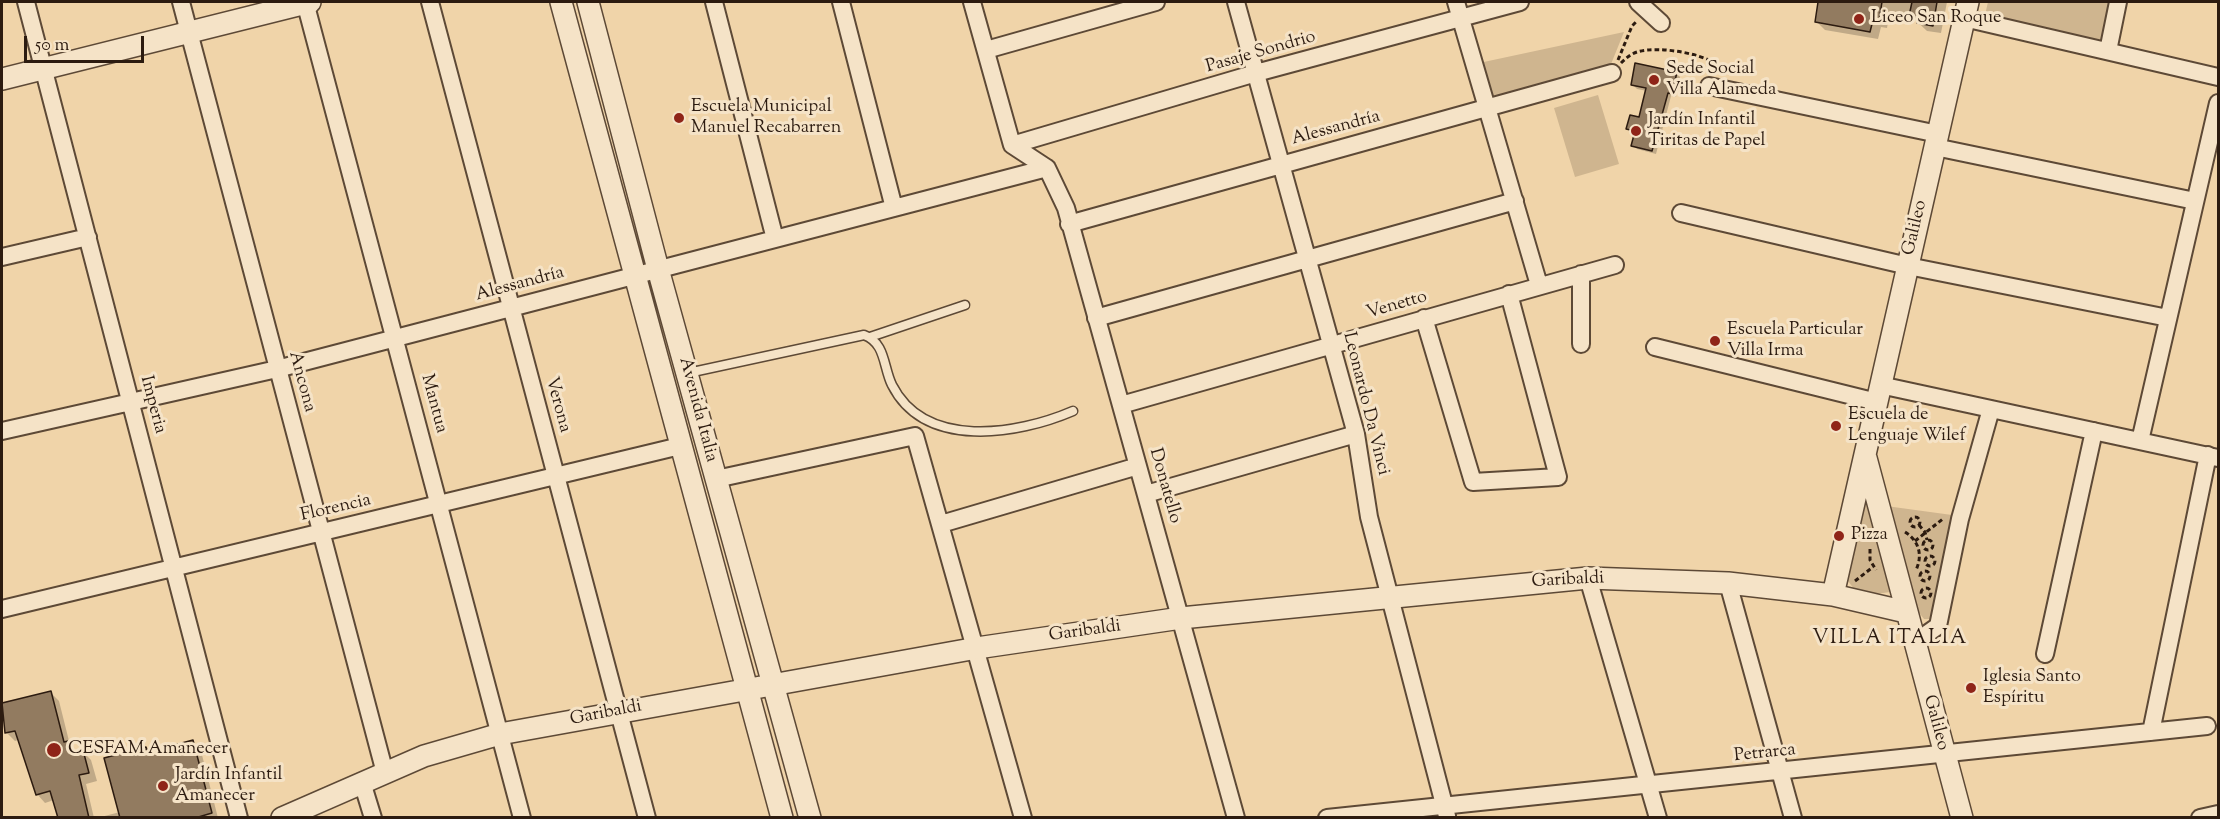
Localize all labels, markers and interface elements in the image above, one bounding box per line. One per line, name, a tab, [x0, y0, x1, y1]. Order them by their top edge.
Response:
place label: Liceo San Roque	[1871, 8, 2001, 30]
marker: Liceo San Roque	[1852, 12, 1866, 26]
scale bar	[27, 24, 147, 62]
street label: Pasaje Sondrio	[1204, 27, 1318, 79]
text: 50 m	[35, 33, 69, 59]
place label: Sede Social Villa Alameda	[1666, 59, 1776, 101]
marker: Sede Social Villa Alameda	[1647, 73, 1661, 87]
place label: Escuela Municipal Manuel Recabarren	[691, 97, 841, 140]
street label: Alessandría	[1289, 107, 1383, 151]
place label: Jardín Infantil Tiritas de Papel	[1648, 110, 1765, 152]
marker: Escuela Municipal Manuel Recabarren	[672, 111, 686, 125]
marker: Jardín Infantil Tiritas de Papel	[1629, 124, 1643, 138]
street label: Galileo	[1899, 198, 1933, 258]
street label: Alessandría	[473, 263, 567, 307]
street label: Venetto	[1364, 287, 1430, 325]
place label: Escuela Particular Villa Irma	[1727, 320, 1863, 362]
street label: Leonardo Da Vinci	[1337, 330, 1393, 478]
marker: Escuela Particular Villa Irma	[1708, 334, 1722, 348]
street label: Ancona	[283, 349, 319, 415]
street label: Avenida Italia	[673, 355, 721, 465]
street label: Mantua	[415, 372, 451, 436]
street label: Imperia	[134, 374, 170, 436]
street label: Verona	[539, 375, 575, 435]
place label: Escuela de Lenguaje Wilef	[1848, 405, 1966, 448]
marker: Escuela de Lenguaje Wilef	[1829, 419, 1843, 433]
street label: Donatello	[1143, 446, 1185, 526]
street label: Florencia	[299, 490, 373, 528]
place label: Pizza	[1851, 525, 1888, 547]
marker: Pizza	[1832, 529, 1846, 543]
street label: Garibaldi	[1531, 568, 1605, 594]
street label: Garibaldi	[1047, 616, 1123, 648]
district label: VILLA ITALIA	[1812, 628, 1968, 652]
place label: Iglesia Santo Espíritu	[1983, 667, 2081, 710]
marker: Iglesia Santo Espíritu	[1964, 681, 1978, 695]
street label: Galileo	[1917, 693, 1953, 753]
street label: Garibaldi	[568, 696, 644, 732]
place label: CESFAM Amanecer	[68, 739, 228, 761]
street label: Petrarca	[1733, 740, 1797, 768]
marker: CESFAM Amanecer	[45, 741, 63, 759]
place label: Jardín Infantil Amanecer	[175, 765, 283, 808]
marker: Jardín Infantil Amanecer	[156, 779, 170, 793]

